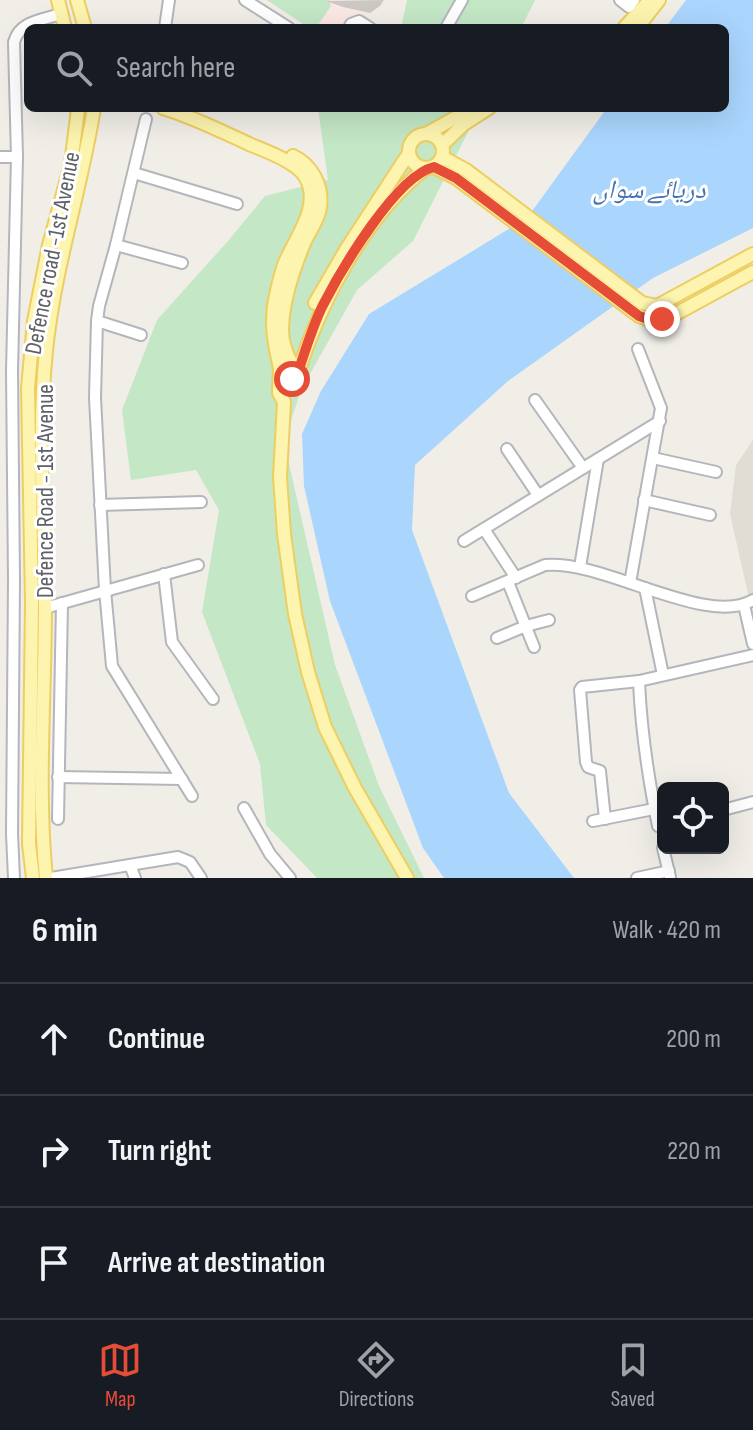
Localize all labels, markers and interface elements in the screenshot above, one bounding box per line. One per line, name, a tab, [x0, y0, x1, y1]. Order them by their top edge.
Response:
search box	[24, 24, 729, 112]
icon: search	[52, 46, 96, 90]
text: Search here	[116, 50, 235, 86]
street label: Defence road -1st Avenue	[19, 149, 86, 357]
water label: دریائے سواں	[593, 175, 706, 206]
route end	[644, 301, 680, 337]
route start	[274, 361, 310, 397]
street label: Defence Road - 1st Avenue	[31, 384, 60, 598]
map controls	[657, 782, 729, 854]
button: locate	[657, 782, 729, 854]
text: 6 min	[32, 910, 98, 951]
text: Walk · 420 m	[612, 915, 721, 946]
icon: ahead	[32, 1017, 76, 1061]
text: Continue	[108, 1021, 205, 1057]
text: 200 m	[666, 1024, 721, 1055]
icon: right	[32, 1129, 76, 1173]
text: Turn right	[108, 1133, 211, 1169]
text: 220 m	[667, 1136, 721, 1167]
icon: arrive	[32, 1241, 76, 1285]
text: Arrive at destination	[108, 1245, 325, 1281]
tab: Map	[98, 1338, 142, 1413]
tab: Directions	[339, 1338, 414, 1413]
tab: Saved	[611, 1338, 655, 1413]

